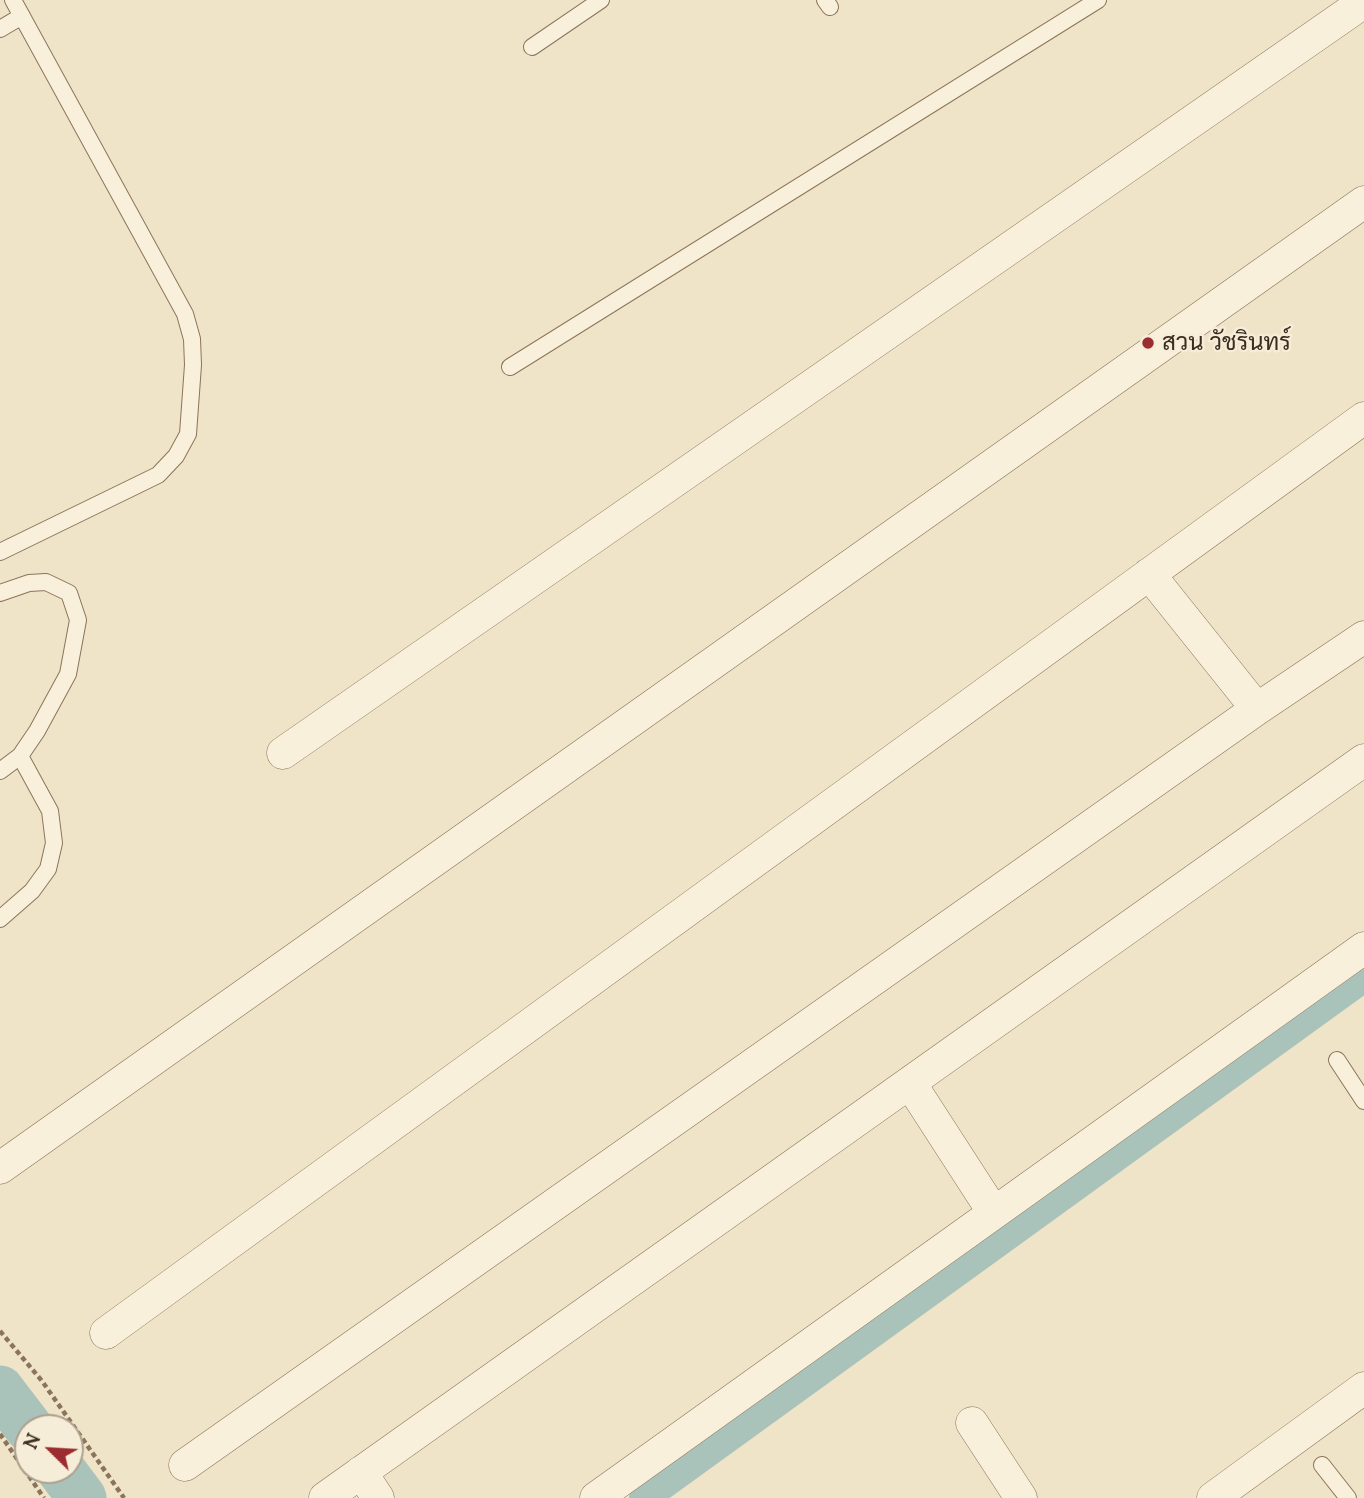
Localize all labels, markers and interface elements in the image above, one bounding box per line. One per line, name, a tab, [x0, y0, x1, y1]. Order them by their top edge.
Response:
place label: สวน วัชรินทร์	[1162, 329, 1291, 357]
marker: สวน วัชรินทร์	[1140, 335, 1156, 351]
north arrow	[14, 1414, 84, 1484]
text: N	[18, 1430, 46, 1453]

